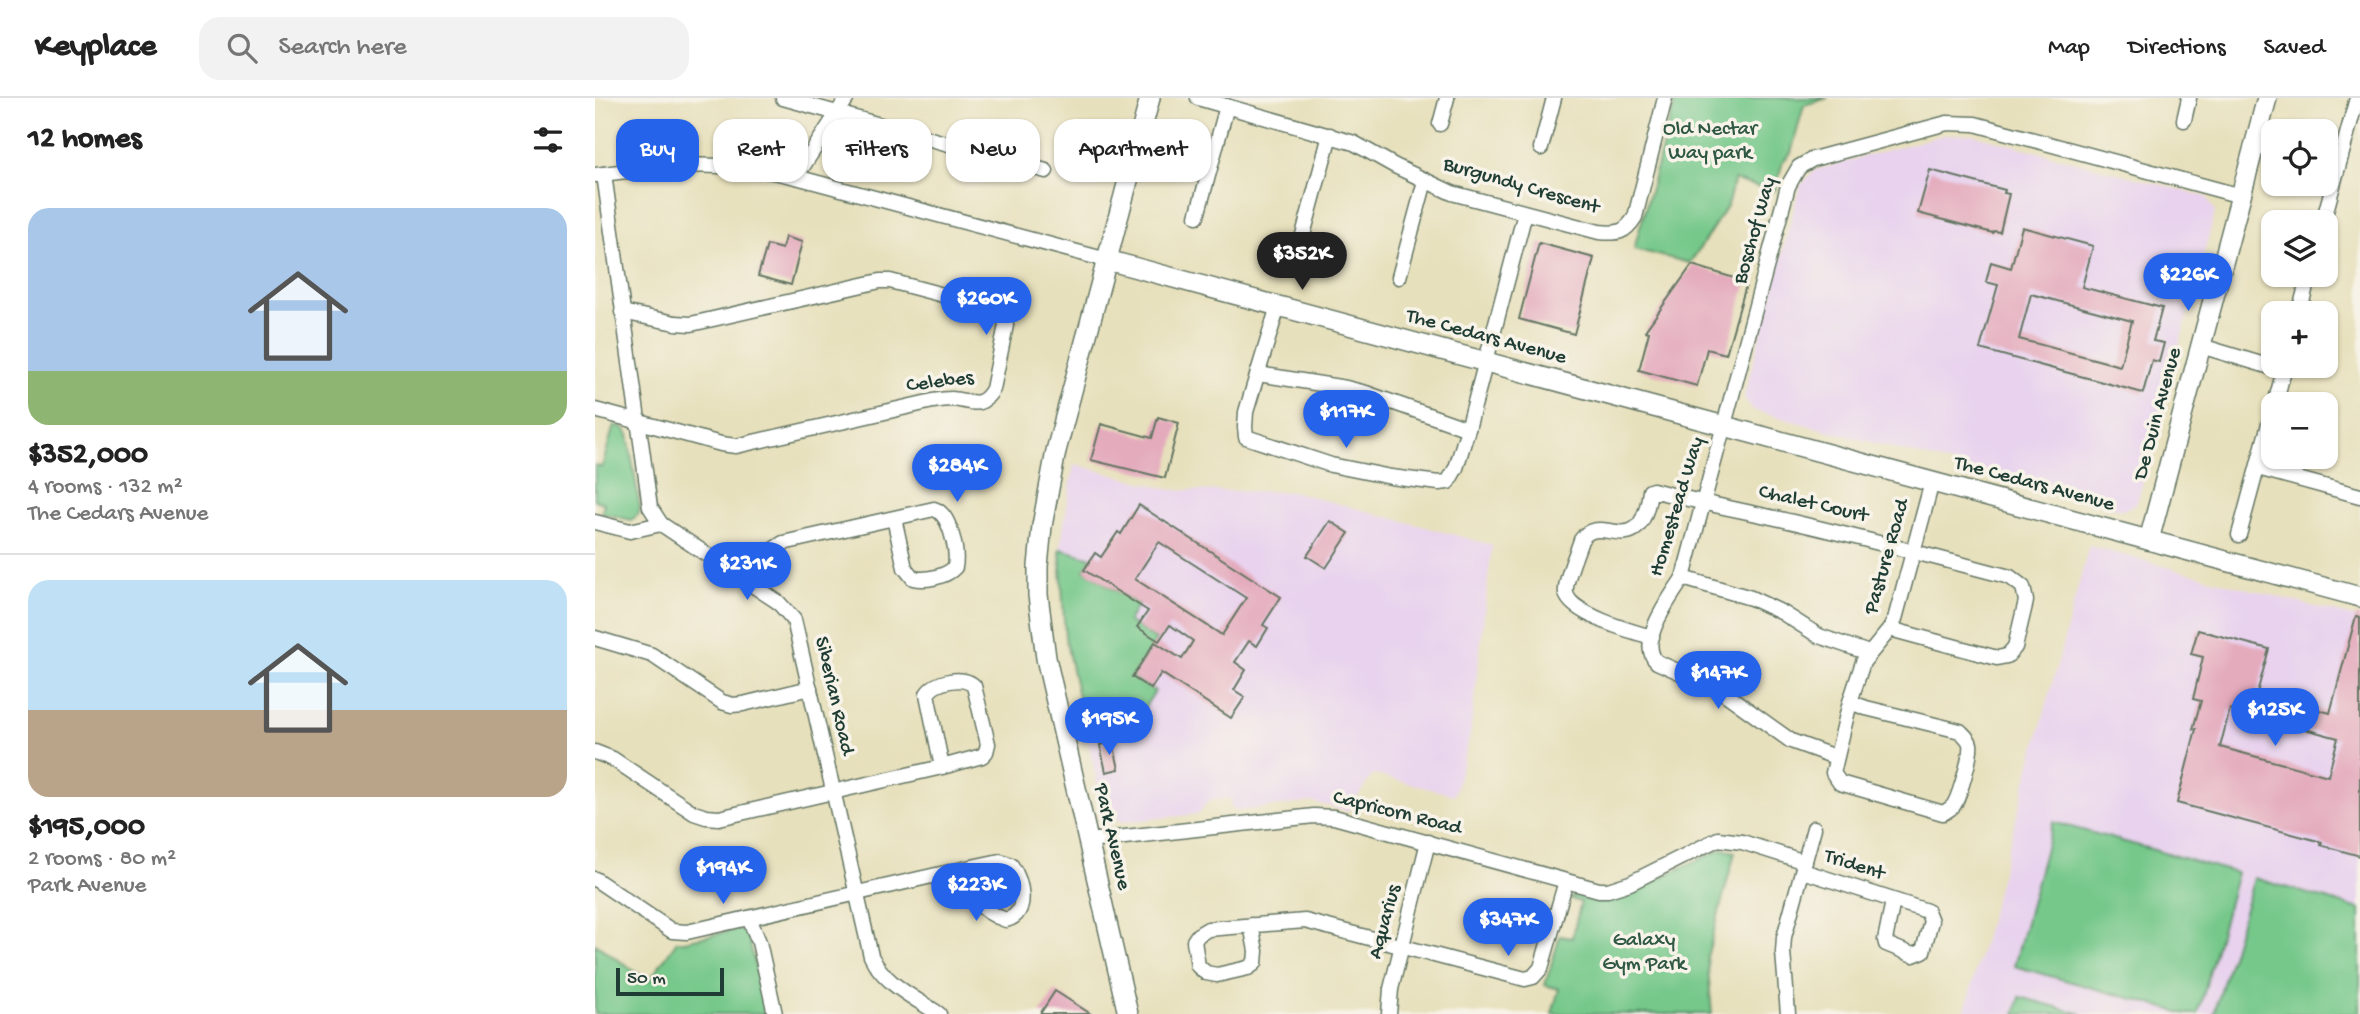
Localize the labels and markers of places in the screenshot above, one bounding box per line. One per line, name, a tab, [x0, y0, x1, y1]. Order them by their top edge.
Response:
pin: $352K	[1253, 232, 1351, 292]
pin: $226K	[2139, 254, 2237, 313]
pin: $260K	[937, 278, 1035, 337]
pin: $117K	[1297, 390, 1395, 450]
pin: $284K	[908, 444, 1006, 504]
pin: $231K	[698, 542, 796, 602]
pin: $147K	[1669, 652, 1767, 711]
pin: $125K	[2226, 688, 2324, 748]
pin: $195K	[1060, 698, 1158, 757]
pin: $194K	[674, 846, 772, 906]
pin: $223K	[927, 864, 1025, 923]
pin: $347K	[1459, 898, 1557, 958]

